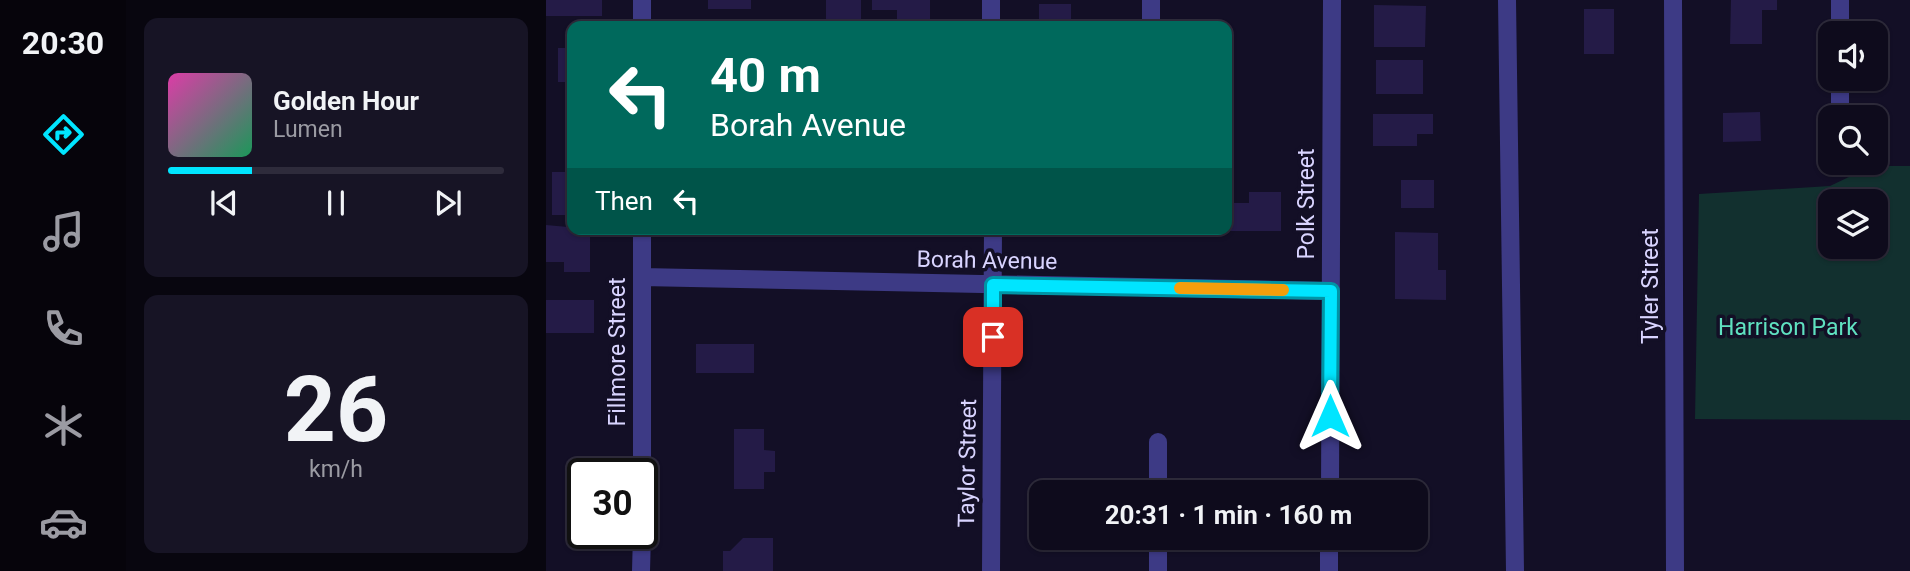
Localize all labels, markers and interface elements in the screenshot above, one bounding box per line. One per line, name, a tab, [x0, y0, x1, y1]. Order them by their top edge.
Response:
map controls	[1818, 21, 1888, 259]
button: sound	[1818, 21, 1888, 91]
text: 20:30	[22, 24, 104, 62]
text: 40 m	[710, 47, 821, 104]
icon: left	[595, 49, 686, 140]
text: Golden Hour	[273, 86, 419, 116]
button: search	[1818, 105, 1888, 175]
text: Borah Avenue	[710, 106, 906, 144]
icon: directions	[39, 110, 88, 159]
text: Lumen	[273, 116, 343, 143]
street label: Polk Street	[1293, 148, 1320, 260]
icon: left	[667, 182, 705, 220]
icon: previous	[205, 184, 243, 222]
icon: pause	[317, 184, 355, 222]
icon: next	[429, 184, 467, 222]
text: Then	[595, 186, 653, 216]
button: layers	[1818, 189, 1888, 259]
icon: music	[39, 207, 88, 256]
street label: Tyler Street	[1637, 228, 1664, 344]
street label: Borah Avenue	[916, 246, 1058, 275]
street label: Fillmore Street	[604, 278, 631, 426]
icon: phone	[39, 304, 88, 353]
pin	[963, 307, 1023, 367]
park label: Harrison Park	[1718, 314, 1858, 341]
icon: arrive	[974, 318, 1012, 356]
text: 26	[284, 357, 388, 463]
position arrow	[1293, 379, 1367, 453]
street label: Taylor Street	[953, 398, 982, 528]
icon: climate	[39, 401, 88, 450]
text: km/h	[309, 456, 363, 483]
speed limit sign: 30	[567, 458, 658, 549]
icon: car	[39, 498, 88, 547]
text: 20:31 · 1 min · 160 m	[1105, 500, 1352, 530]

